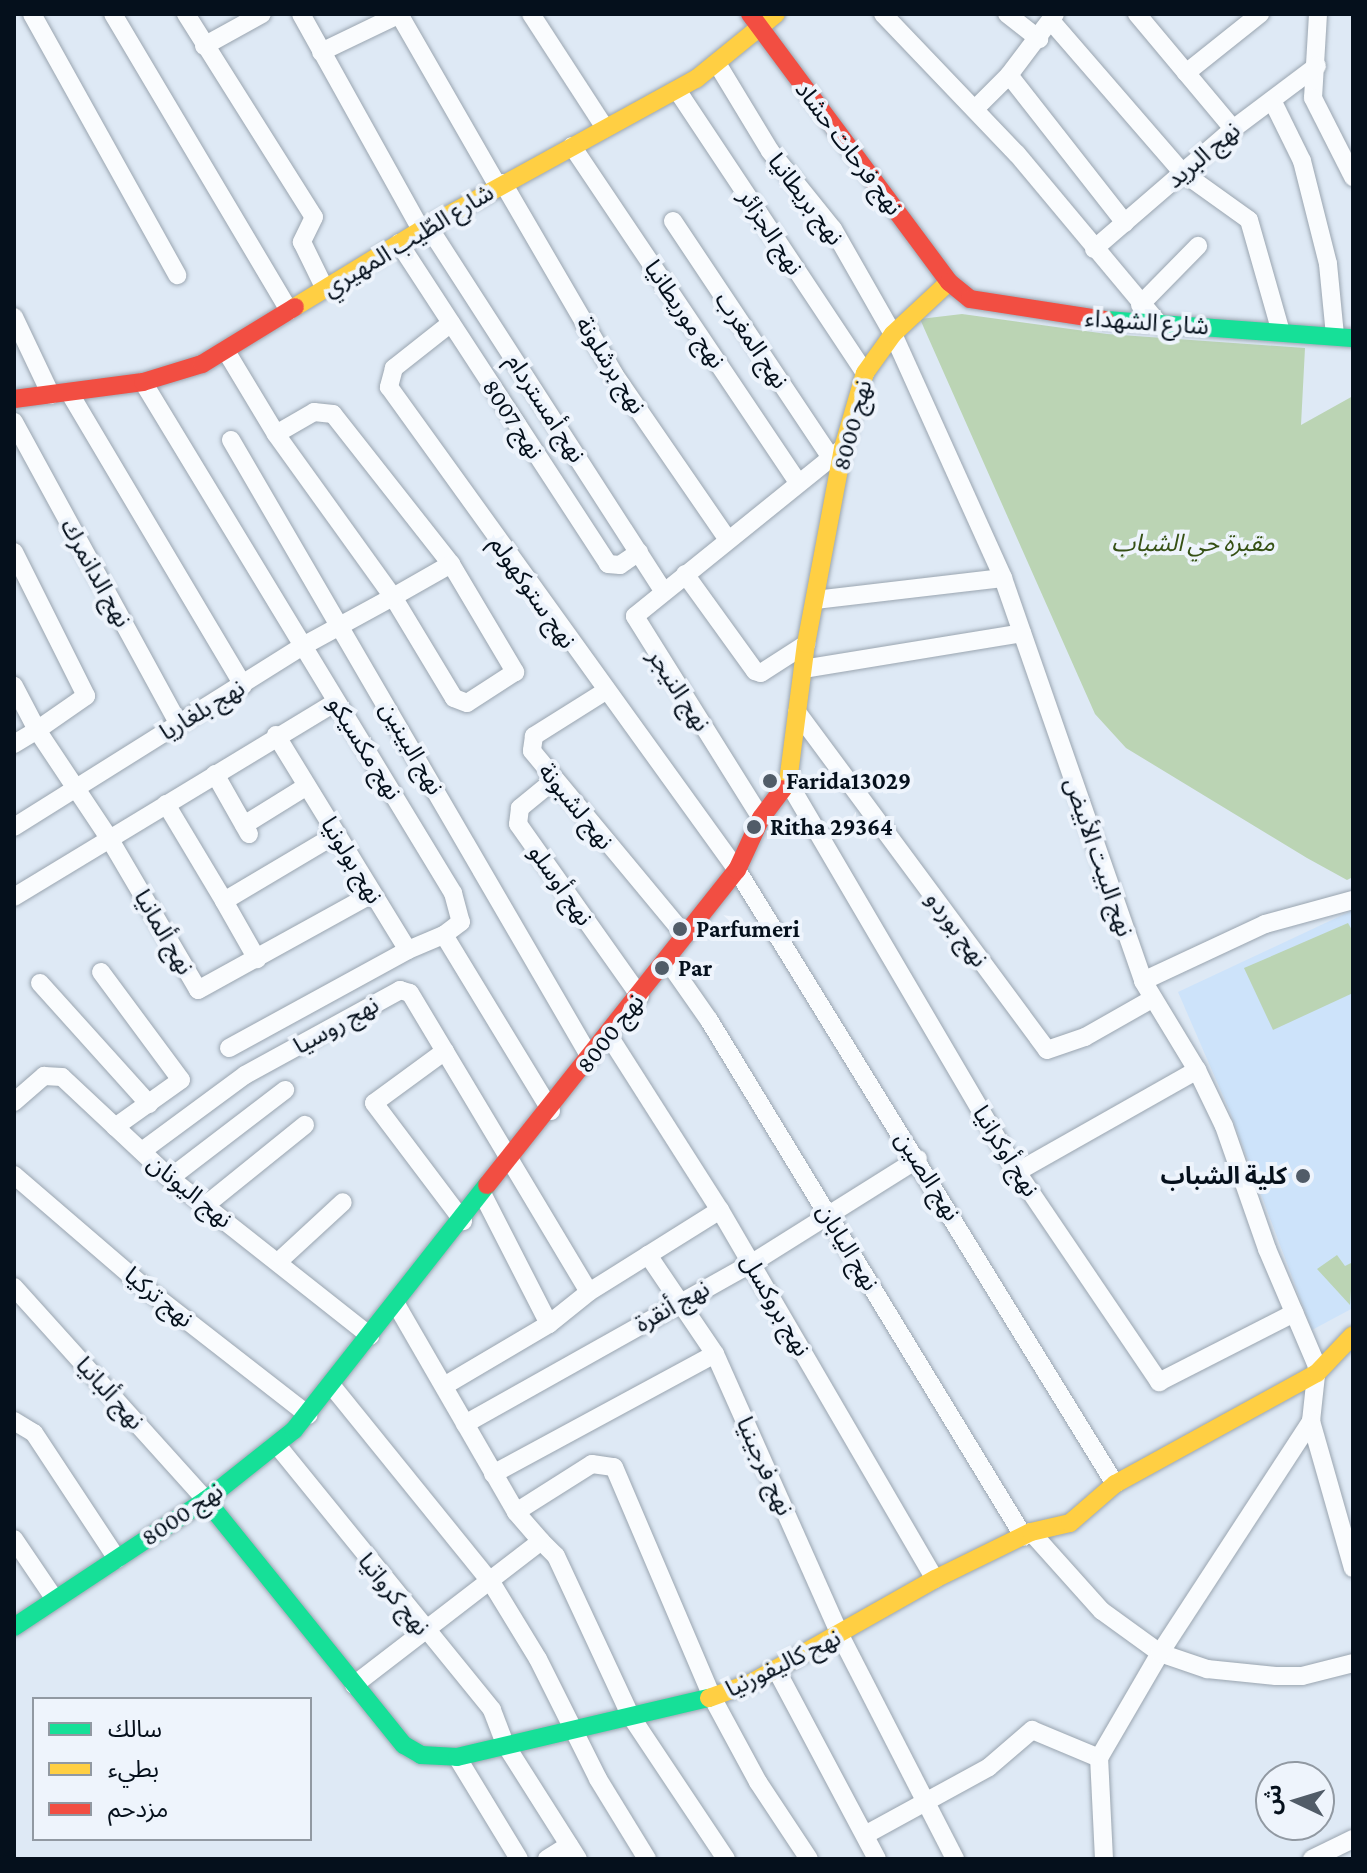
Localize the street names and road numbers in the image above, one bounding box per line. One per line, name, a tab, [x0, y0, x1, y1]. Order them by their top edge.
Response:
street label: نهج فرحات حشاد	[789, 75, 909, 221]
street label: نهج البريد	[1160, 116, 1246, 194]
street label: نهج بريطانيا	[762, 147, 850, 251]
street label: شارع الطّيب المهيري	[317, 178, 499, 302]
street label: نهج الجزائر	[733, 184, 809, 280]
street label: نهج موريطانيا	[638, 254, 732, 374]
street label: نهج المغرب	[709, 286, 795, 394]
street label: شارع الشهداء	[1084, 303, 1210, 341]
street label: نهج برشلونة	[570, 311, 652, 419]
street label: نهج أمستردام	[500, 348, 592, 468]
street label: نهج 8007	[477, 374, 549, 464]
street label: نهج 8000	[826, 377, 878, 473]
street label: نهج الدانمرك	[54, 514, 138, 632]
street label: نهج ستوكهولم	[484, 530, 582, 654]
street label: نهج النيجر	[642, 643, 716, 737]
street label: نهج بلغاريا	[154, 673, 250, 747]
street label: نهج مكسيكو	[322, 691, 408, 805]
street label: نهج البينين	[374, 696, 450, 800]
street label: نهج لشبونة	[532, 757, 620, 855]
street label: نهج البيت الأبيض	[1058, 774, 1140, 940]
street label: نهج بولونيا	[315, 811, 389, 909]
street label: نهج أوسلو	[523, 839, 599, 931]
street label: نهج ألمانيا	[128, 884, 200, 980]
street label: نهج بوردو	[920, 885, 994, 973]
street label: نهج 8000	[570, 988, 650, 1078]
street label: نهج روسيا	[288, 990, 384, 1060]
street label: نهج أوكرانيا	[967, 1100, 1045, 1202]
street label: نهج الصين	[889, 1126, 967, 1226]
street label: نهج اليونان	[142, 1148, 238, 1234]
street label: نهج اليابان	[811, 1198, 885, 1296]
street label: نهج بروكسل	[735, 1249, 817, 1361]
street label: نهج تركيا	[119, 1261, 199, 1333]
street label: نهج أنقرة	[630, 1274, 714, 1338]
street label: نهج ألبانيا	[70, 1351, 150, 1435]
street label: نهج فرجينيا	[730, 1412, 800, 1520]
street label: نهج 8000	[136, 1476, 228, 1552]
street label: نهج كرواتيا	[352, 1547, 436, 1641]
street label: نهح كاليفورنيا	[721, 1623, 845, 1703]

